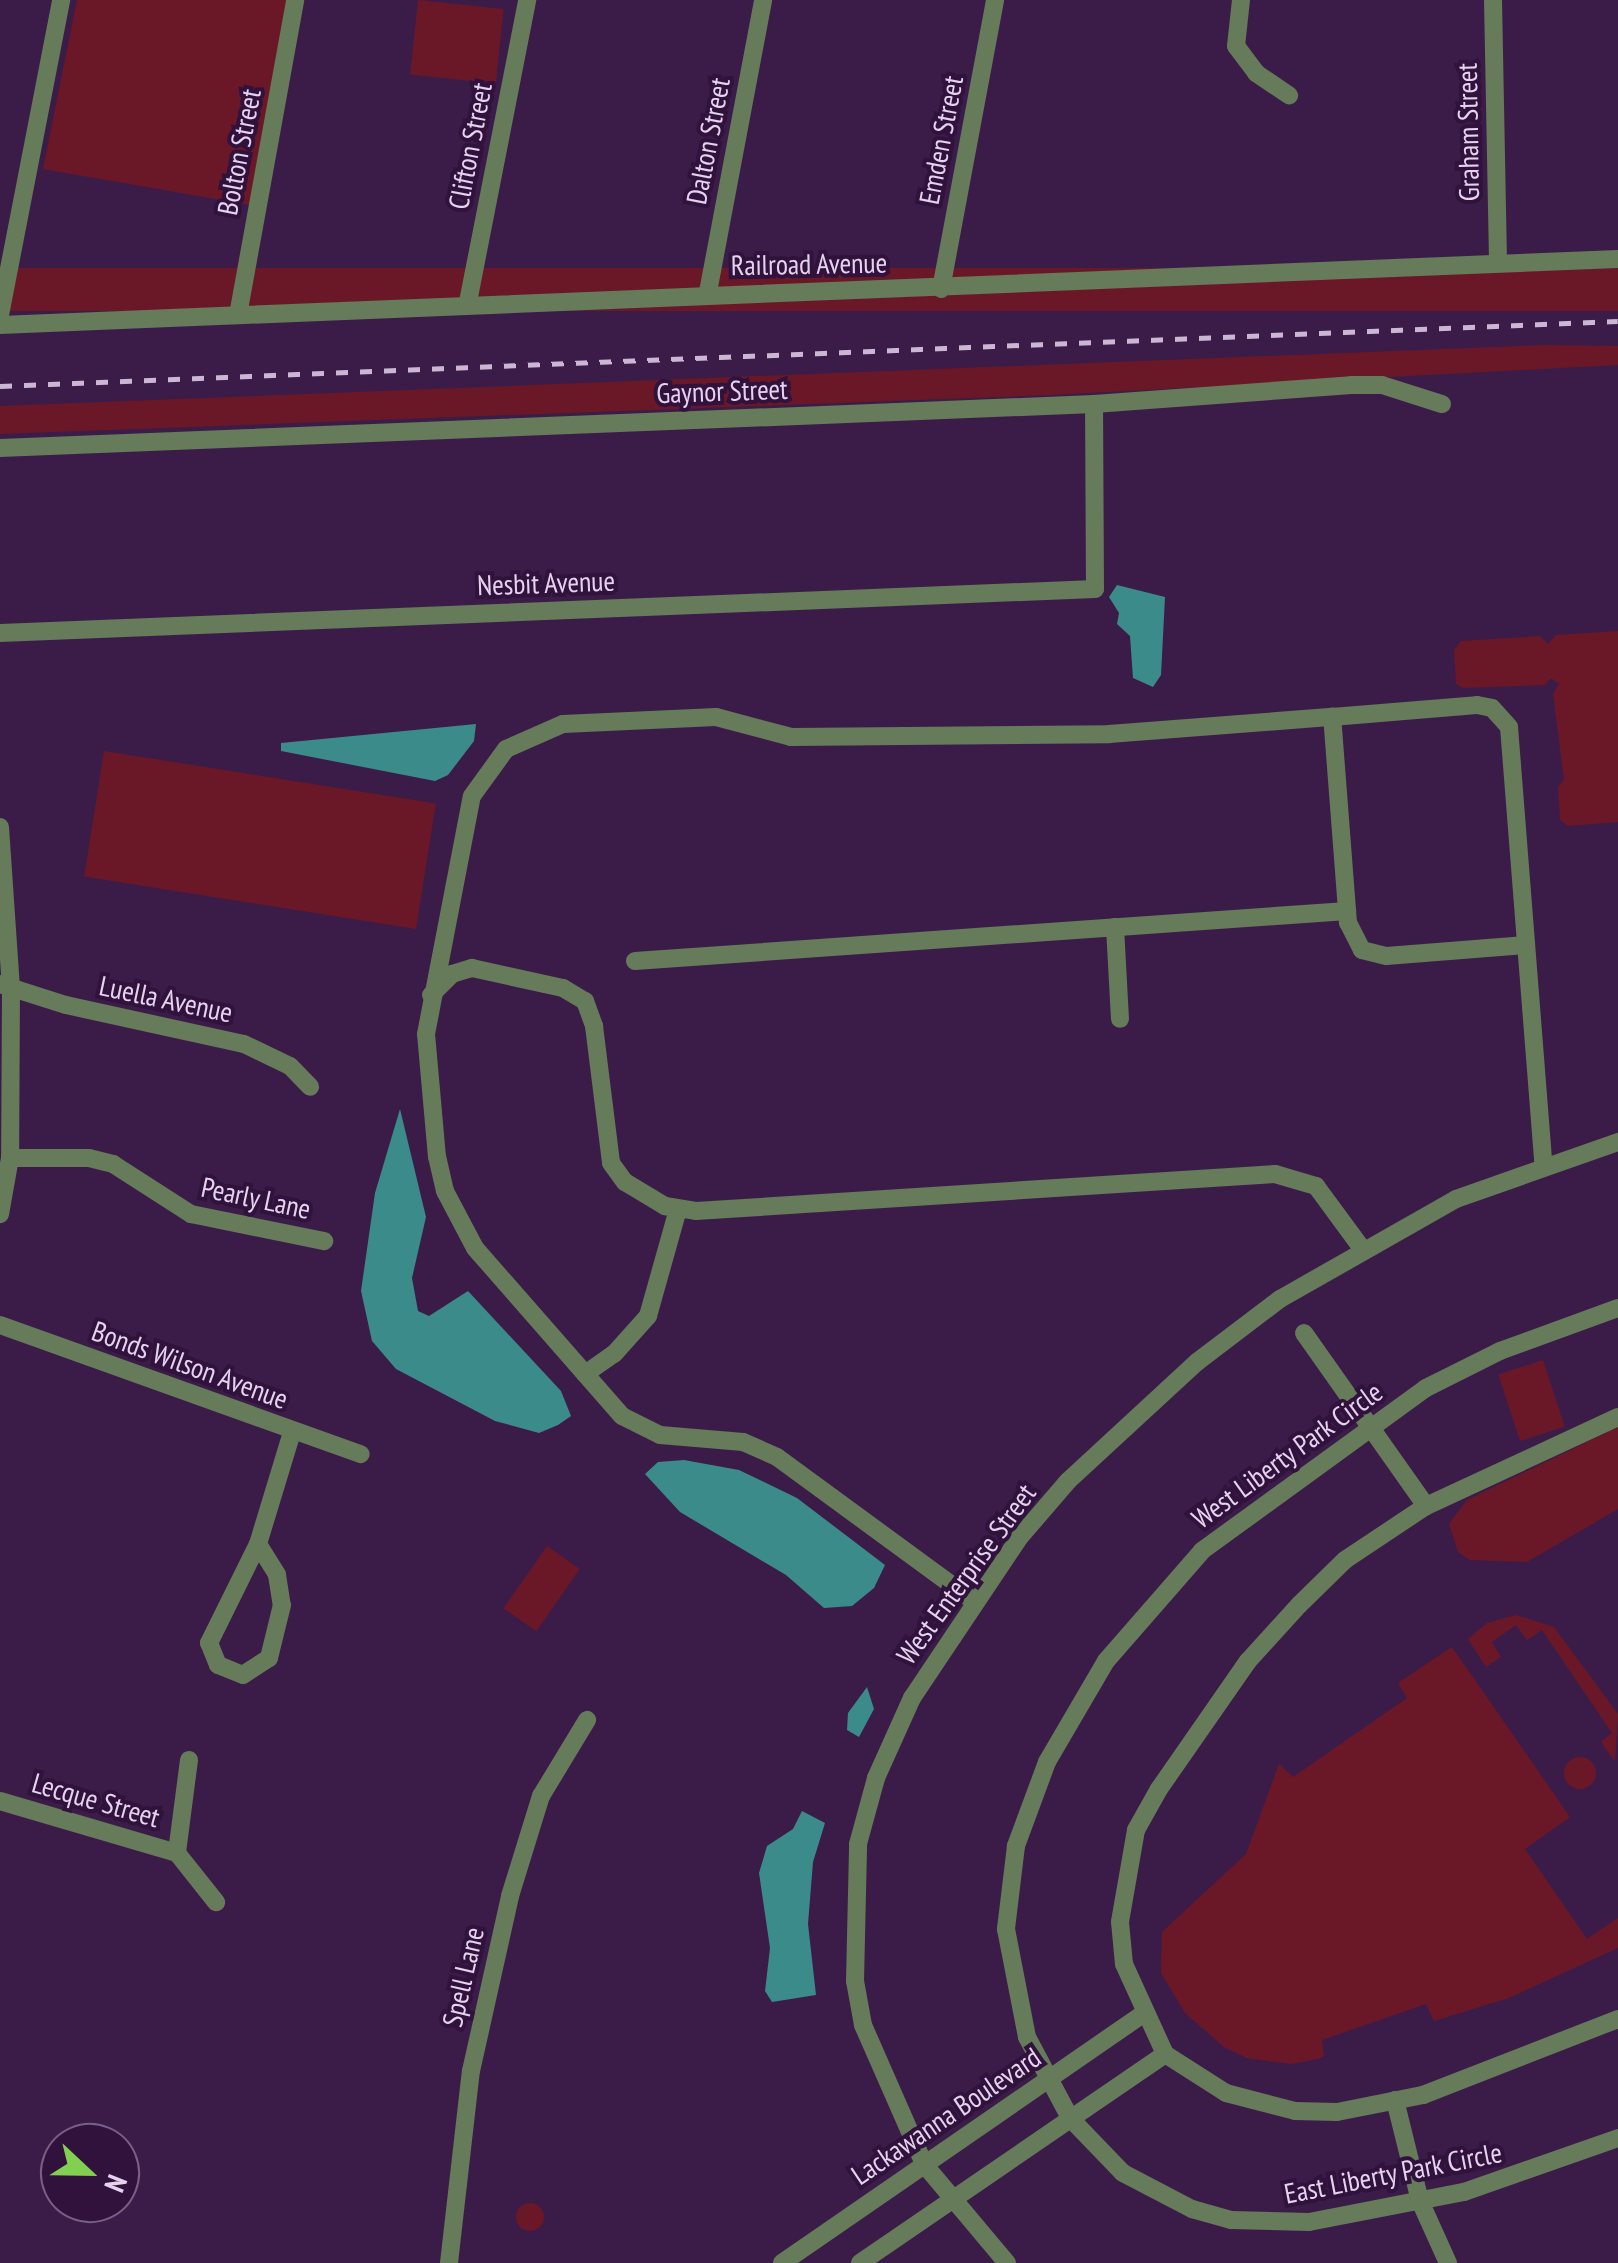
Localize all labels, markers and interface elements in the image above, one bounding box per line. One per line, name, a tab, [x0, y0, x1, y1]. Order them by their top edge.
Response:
street label: Graham Street	[1450, 63, 1486, 201]
street label: Emden Street	[912, 73, 970, 207]
street label: Dalton Street	[679, 75, 737, 207]
street label: Clifton Street	[441, 80, 499, 212]
street label: Bolton Street	[210, 86, 268, 218]
street label: Railroad Avenue	[730, 246, 888, 282]
street label: Gaynor Street	[656, 372, 788, 410]
street label: Nesbit Avenue	[476, 564, 616, 602]
street label: Luella Avenue	[96, 968, 236, 1030]
street label: Pearly Lane	[198, 1170, 314, 1226]
street label: Bonds Wilson Avenue	[87, 1314, 293, 1416]
street label: West Liberty Park Circle	[1185, 1374, 1389, 1536]
street label: West Enterprise Street	[889, 1477, 1043, 1671]
street label: Lecque Street	[28, 1766, 164, 1834]
street label: Spell Lane	[435, 1924, 491, 2030]
street label: Lackawanna Boulevard	[845, 2040, 1047, 2192]
north arrow	[40, 2123, 140, 2223]
street label: East Liberty Park Circle	[1281, 2135, 1505, 2211]
text: N	[96, 2170, 136, 2198]

